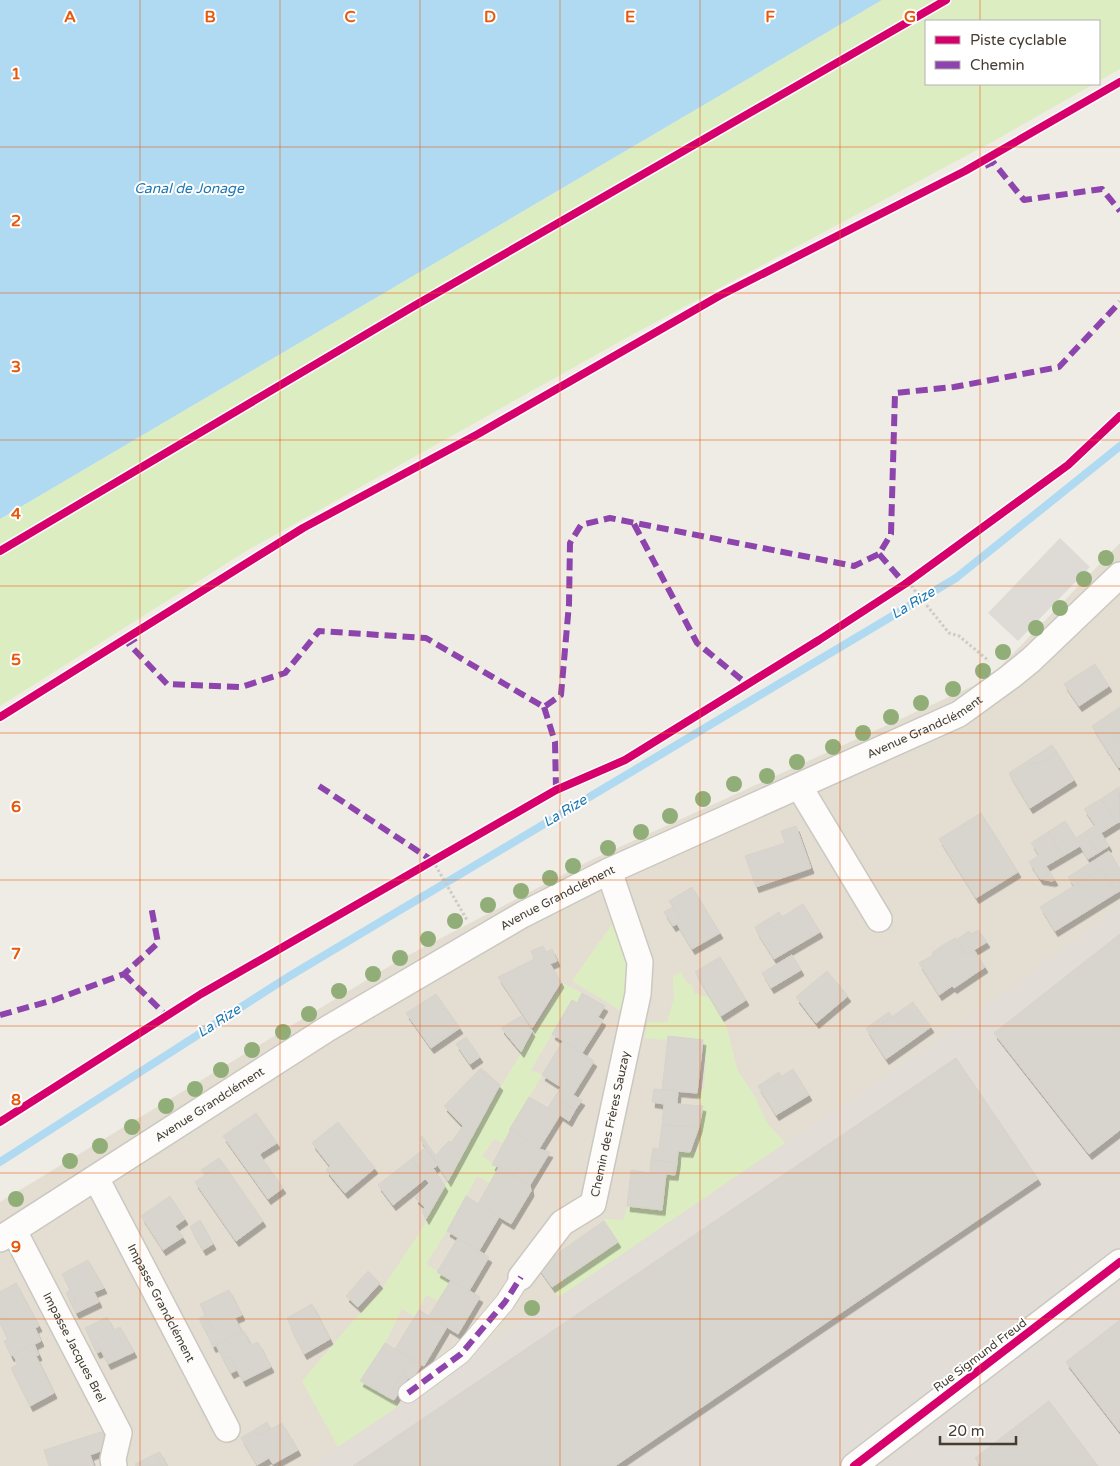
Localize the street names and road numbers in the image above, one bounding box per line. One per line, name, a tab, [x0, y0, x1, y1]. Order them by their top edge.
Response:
street label: Avenue Grandclément	[865, 692, 985, 761]
street label: Avenue Grandclément	[498, 862, 617, 933]
street label: Chemin des Frères Sauzay	[588, 1049, 633, 1198]
street label: Avenue Grandclément	[152, 1064, 267, 1145]
street label: Impasse Grandclément	[125, 1242, 198, 1365]
street label: Impasse Jacques Brel	[40, 1290, 109, 1405]
street label: Rue Sigmund Freud	[931, 1315, 1029, 1395]

